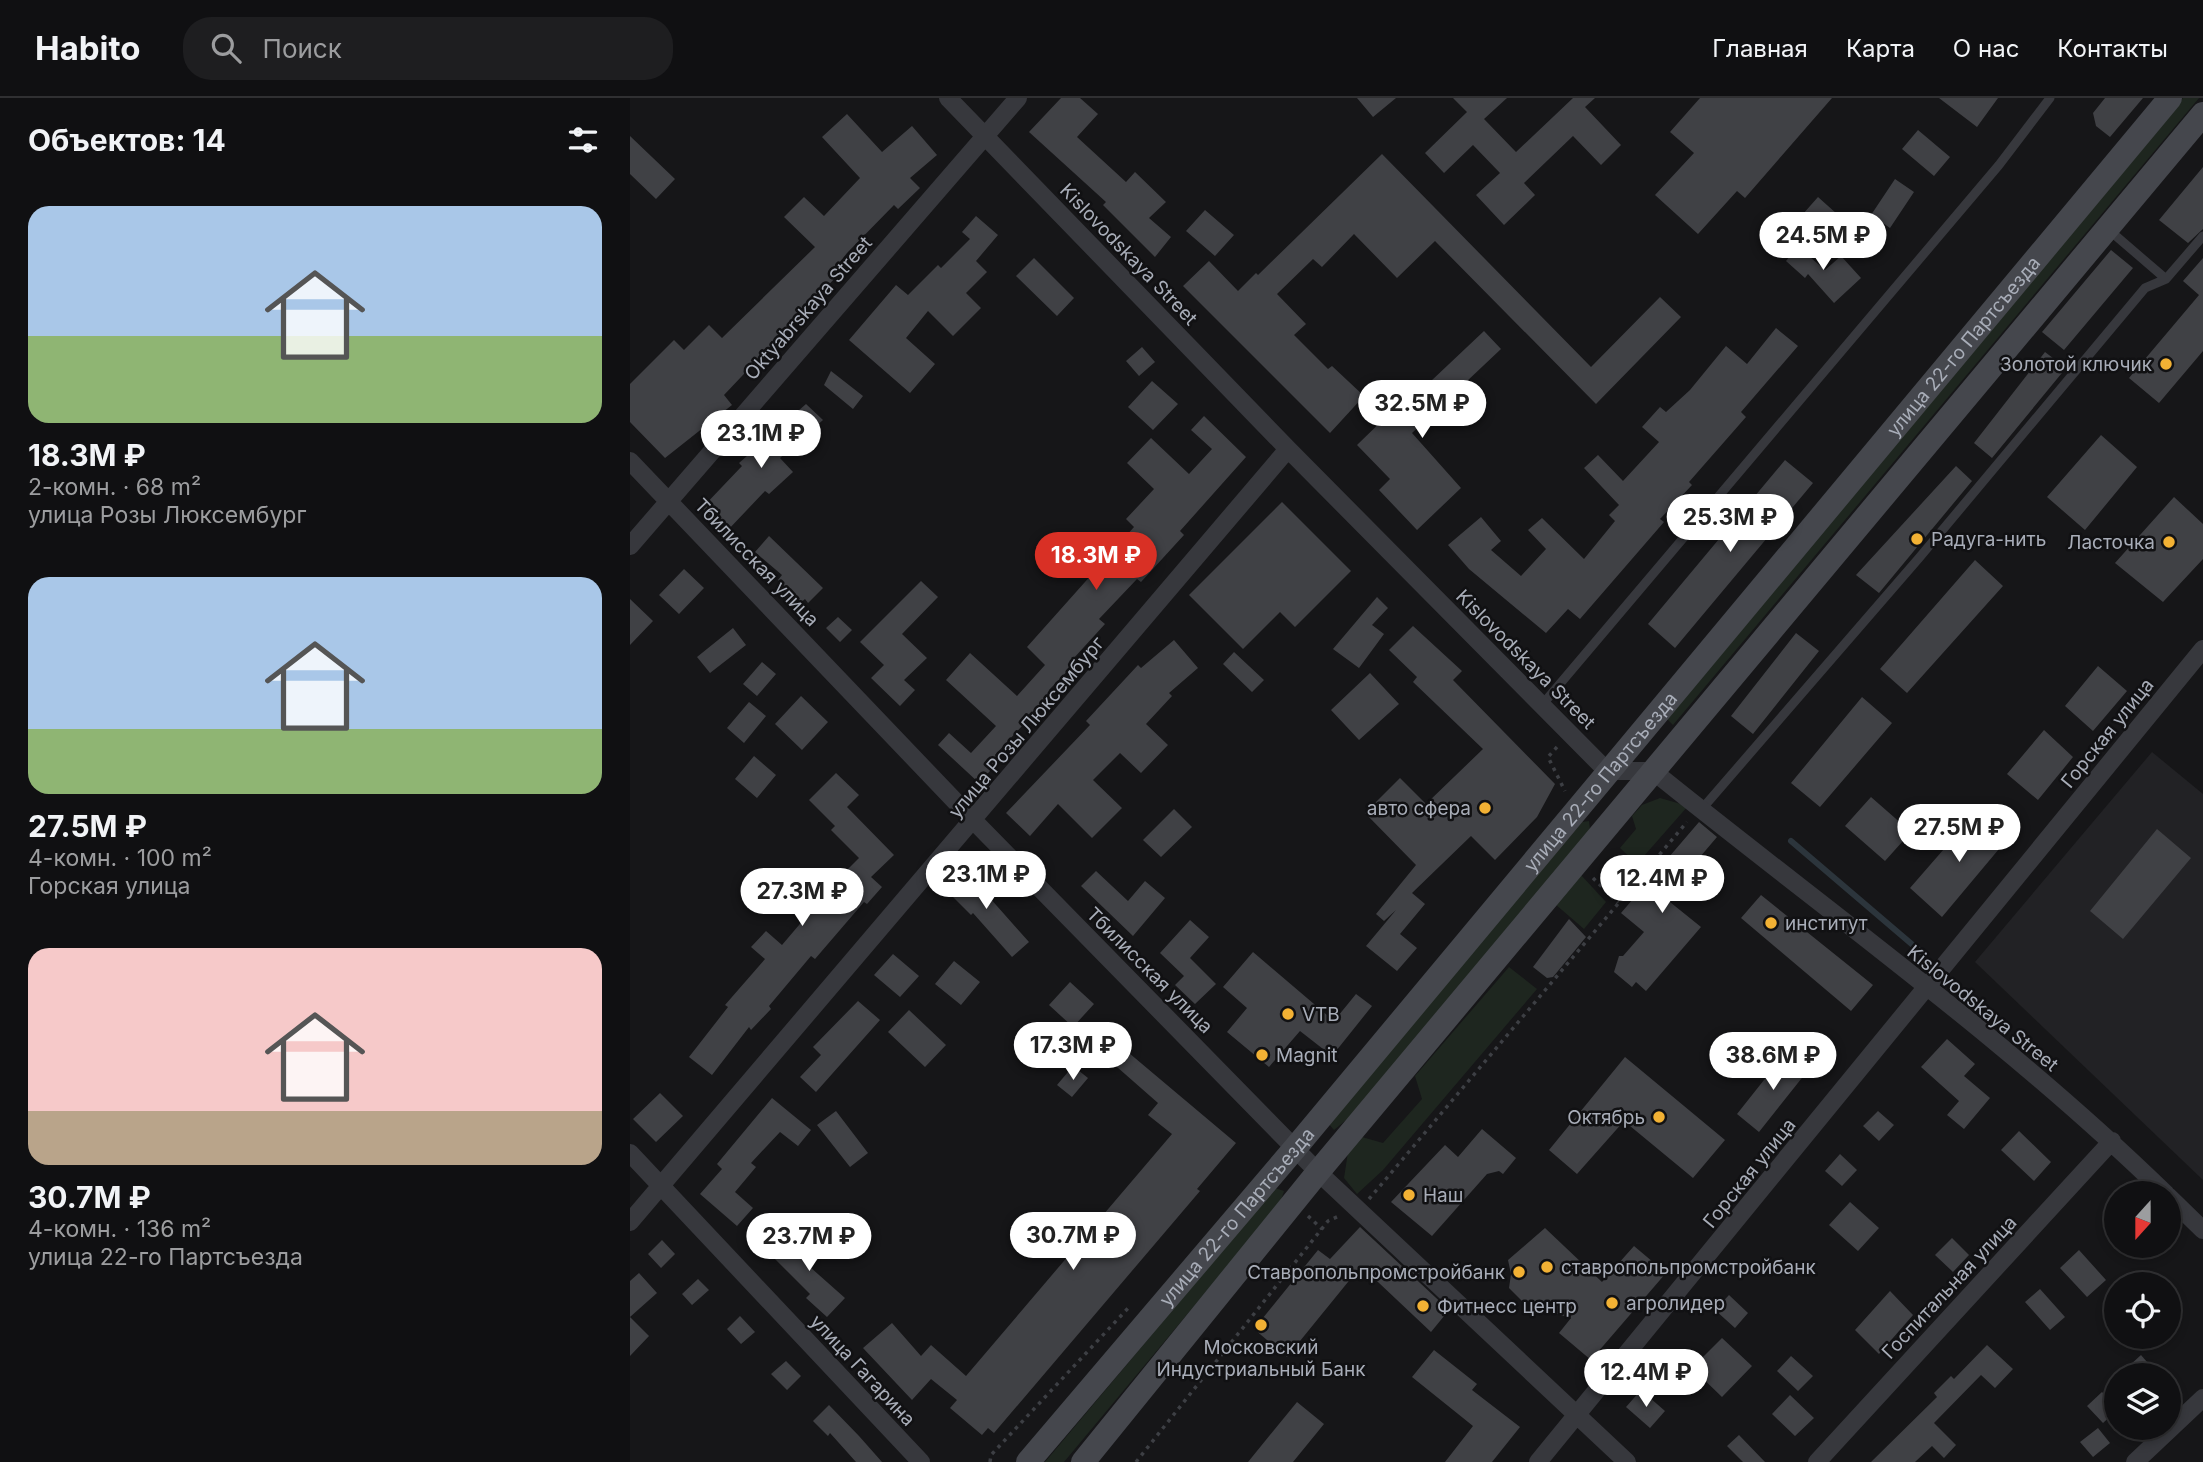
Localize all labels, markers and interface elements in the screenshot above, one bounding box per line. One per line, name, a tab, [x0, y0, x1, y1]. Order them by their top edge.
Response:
search box	[183, 17, 673, 80]
text: Habito	[35, 28, 141, 68]
icon: search	[207, 29, 245, 67]
text: Поиск	[263, 33, 342, 64]
text: Главная	[1712, 34, 1808, 63]
text: Карта	[1846, 34, 1915, 63]
text: О нас	[1953, 34, 2019, 63]
text: Контакты	[2057, 34, 2168, 63]
icon: filters	[564, 121, 602, 159]
text: Объектов: 14	[28, 122, 226, 158]
street label: Kislovodskaya Street	[1055, 179, 1202, 330]
pin: 24.5M ₽	[1758, 212, 1888, 272]
text: 24.5M ₽	[1775, 221, 1871, 249]
street label: Oktyabrskaya Street	[740, 232, 877, 385]
icon: home	[252, 252, 378, 378]
street label: улица 22-го Партсъезда	[1882, 252, 2045, 441]
place label: Золотой ключик	[2000, 353, 2153, 376]
marker: Золотой ключик	[2158, 356, 2174, 372]
pin: 32.5M ₽	[1357, 380, 1487, 440]
text: 32.5M ₽	[1374, 389, 1470, 417]
pin: 23.1M ₽	[696, 410, 826, 470]
text: 23.1M ₽	[717, 419, 805, 447]
text: 18.3M ₽	[28, 437, 146, 473]
text: 2-комн. · 68 m²	[28, 473, 201, 501]
street label: Тбилисская улица	[690, 494, 824, 631]
pin: 25.3M ₽	[1665, 494, 1795, 554]
text: улица Розы Люксембург	[28, 501, 306, 529]
text: 25.3M ₽	[1683, 503, 1777, 531]
place label: Радуга-нить	[1931, 528, 2046, 551]
marker: Радуга-нить	[1909, 531, 1925, 547]
place label: Ласточка	[2067, 531, 2155, 554]
pin: 18.3M ₽	[1031, 532, 1161, 592]
marker: Ласточка	[2161, 534, 2177, 550]
text: 18.3M ₽	[1051, 541, 1141, 569]
street label: Kislovodskaya Street	[1451, 585, 1600, 734]
icon: home	[252, 623, 378, 749]
street label: улица Розы Люксембург	[944, 632, 1109, 823]
street label: Горская улица	[2056, 674, 2159, 793]
street label: улица 22-го Партсъезда	[1519, 687, 1682, 877]
place label: авто сфера	[1367, 797, 1471, 820]
marker: авто сфера	[1477, 800, 1493, 816]
pin: 27.5M ₽	[1894, 804, 2024, 864]
text: 27.5M ₽	[28, 808, 147, 844]
text: 27.5M ₽	[1913, 813, 2005, 841]
text: 4-комн. · 100 m²	[28, 844, 212, 872]
pin: 23.1M ₽	[921, 852, 1051, 911]
pin: 12.4M ₽	[1597, 856, 1727, 915]
text: 23.1M ₽	[942, 860, 1030, 888]
text: 12.4M ₽	[1616, 864, 1708, 892]
pin: 27.3M ₽	[737, 868, 867, 928]
text: Горская улица	[28, 872, 190, 900]
text: 27.3M ₽	[757, 877, 847, 905]
street label: Тбилисская улица	[1082, 903, 1217, 1038]
place label: институт	[1785, 912, 1868, 935]
marker: институт	[1763, 915, 1779, 931]
street label: Kislovodskaya Street	[1903, 940, 2063, 1076]
icon: home	[252, 994, 378, 1120]
place label: VTB	[1302, 1003, 1340, 1026]
marker: VTB	[1280, 1006, 1296, 1022]
pin: 17.3M ₽	[1008, 1023, 1138, 1082]
text: 17.3M ₽	[1030, 1031, 1116, 1059]
pin: 38.6M ₽	[1708, 1032, 1838, 1092]
text: 38.6M ₽	[1725, 1041, 1821, 1069]
place label: Magnit	[1276, 1044, 1338, 1067]
marker: Magnit	[1254, 1047, 1270, 1063]
place label: Октябрь	[1567, 1106, 1645, 1129]
marker: Октябрь	[1651, 1109, 1667, 1125]
street label: Горская улица	[1698, 1114, 1801, 1233]
street label: улица 22-го Партсъезда	[1155, 1123, 1319, 1311]
text: 30.7M ₽	[28, 1179, 151, 1215]
north arrow	[2104, 1181, 2180, 1258]
map controls	[2104, 1181, 2181, 1440]
place label: Наш	[1423, 1184, 1463, 1207]
marker: Наш	[1401, 1187, 1417, 1203]
street label: Госпитальная улица	[1877, 1211, 2022, 1364]
pin: 30.7M ₽	[1008, 1212, 1138, 1272]
pin: 23.7M ₽	[744, 1214, 874, 1273]
text: 4-комн. · 136 m²	[28, 1215, 211, 1243]
text: 30.7M ₽	[1026, 1221, 1120, 1249]
text: 23.7M ₽	[762, 1222, 856, 1250]
text: улица 22-го Партсъезда	[28, 1243, 303, 1271]
place label: ставропольпромстройбанк	[1561, 1256, 1816, 1279]
marker: ставропольпромстройбанк	[1539, 1259, 1555, 1275]
place label: Ставропольпромстройбанк	[1247, 1261, 1506, 1284]
marker: Ставропольпромстройбанк	[1511, 1264, 1527, 1280]
button: locate	[2104, 1272, 2181, 1349]
place label: агролидер	[1626, 1292, 1725, 1315]
place label: Фитнесс центр	[1437, 1295, 1577, 1318]
marker: агролидер	[1604, 1295, 1620, 1311]
marker: Фитнесс центр	[1415, 1298, 1431, 1314]
street label: улица Гагарина	[805, 1310, 920, 1431]
marker: Московский Индустриальный Банк	[1253, 1317, 1269, 1333]
place label: Московский Индустриальный Банк	[1156, 1336, 1366, 1381]
pin: 12.4M ₽	[1581, 1350, 1711, 1409]
text: 12.4M ₽	[1600, 1358, 1692, 1386]
button: layers	[2104, 1363, 2181, 1440]

